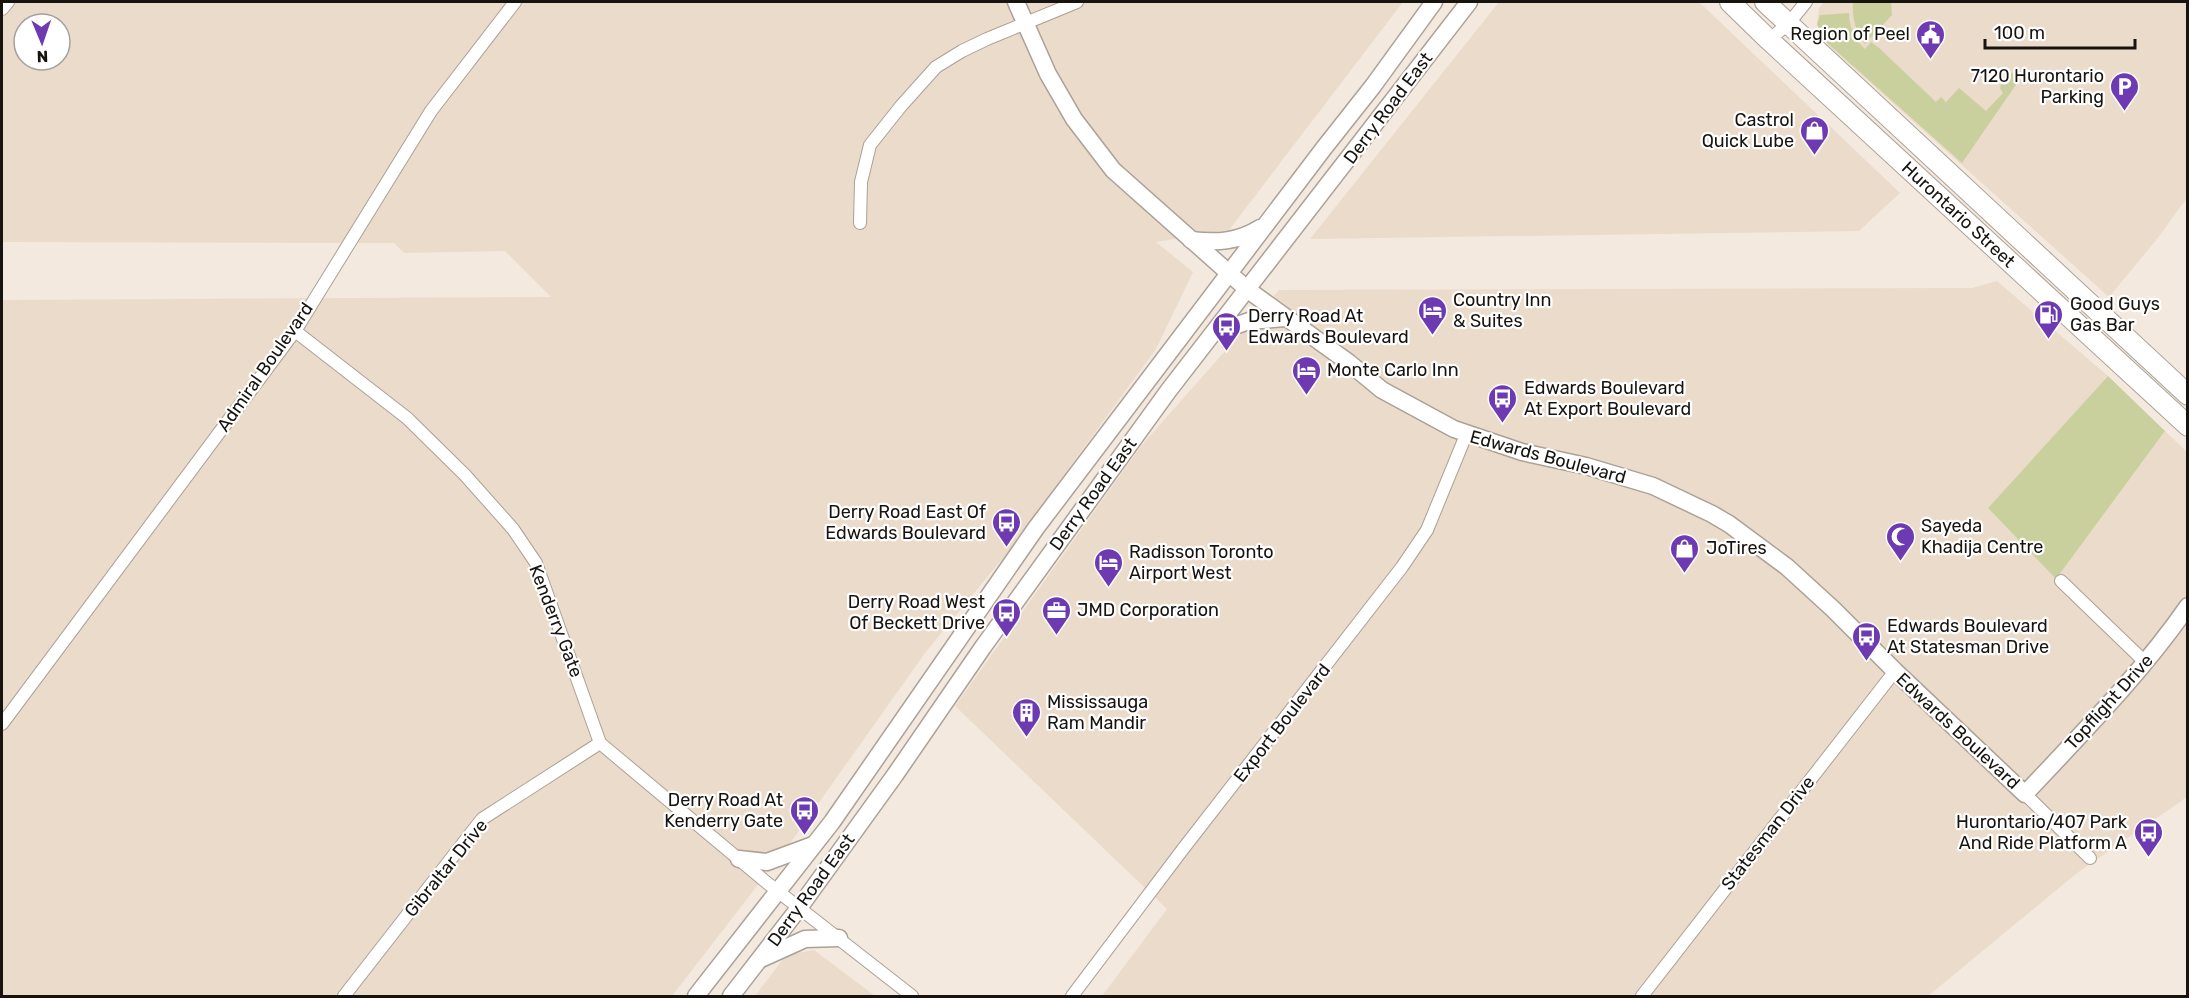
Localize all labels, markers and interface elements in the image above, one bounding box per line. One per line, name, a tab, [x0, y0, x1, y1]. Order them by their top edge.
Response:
north arrow	[12, 12, 72, 72]
scale bar	[1985, 12, 2135, 50]
public building icon: Region of Peel	[1915, 18, 1947, 60]
text: 100 m	[1994, 22, 2045, 44]
place label: Region of Peel	[1790, 23, 1910, 45]
text: N	[36, 47, 49, 66]
street label: Derry Road East	[1339, 48, 1437, 168]
place label: 7120 Hurontario Parking	[1971, 65, 2104, 108]
parking icon: 7120 Hurontario Parking	[2109, 70, 2141, 112]
place label: Castrol Quick Lube	[1702, 109, 1794, 152]
shop icon: Castrol Quick Lube	[1799, 114, 1831, 156]
street label: Hurontario Street	[1897, 157, 2020, 272]
place label: Country Inn & Suites	[1453, 289, 1551, 332]
place label: Good Guys Gas Bar	[2070, 293, 2160, 336]
hotel icon: Country Inn & Suites	[1416, 294, 1448, 336]
street label: Admiral Boulevard	[212, 298, 318, 436]
fuel station icon: Good Guys Gas Bar	[2033, 298, 2065, 340]
place label: Derry Road At Edwards Boulevard	[1248, 305, 1409, 348]
bus stop icon: Derry Road At Edwards Boulevard	[1211, 310, 1243, 352]
hotel icon: Monte Carlo Inn	[1290, 354, 1322, 396]
place label: Monte Carlo Inn	[1327, 359, 1459, 381]
place label: Edwards Boulevard At Export Boulevard	[1524, 377, 1691, 420]
bus stop icon: Edwards Boulevard At Export Boulevard	[1487, 382, 1519, 424]
street label: Edwards Boulevard	[1467, 426, 1629, 488]
street label: Derry Road East	[1045, 433, 1141, 555]
place label: Derry Road East Of Edwards Boulevard	[825, 501, 986, 544]
bus stop icon: Derry Road East Of Edwards Boulevard	[991, 506, 1023, 548]
place label: Sayeda Khadija Centre	[1921, 515, 2043, 558]
mosque icon: Sayeda Khadija Centre	[1884, 520, 1916, 562]
shop icon: JoTires	[1669, 532, 1701, 574]
place label: JoTires	[1706, 537, 1767, 559]
place label: Radisson Toronto Airport West	[1129, 541, 1274, 584]
hotel icon: Radisson Toronto Airport West	[1092, 546, 1124, 588]
street label: Kenderry Gate	[524, 562, 588, 680]
place label: Derry Road West Of Beckett Drive	[848, 591, 985, 634]
office icon: JMD Corporation	[1040, 594, 1072, 636]
bus stop icon: Derry Road West Of Beckett Drive	[990, 596, 1022, 638]
place label: JMD Corporation	[1077, 599, 1219, 621]
place label: Edwards Boulevard At Statesman Drive	[1887, 615, 2049, 658]
bus stop icon: Edwards Boulevard At Statesman Drive	[1850, 620, 1882, 662]
street label: Topflight Drive	[2060, 650, 2158, 754]
street label: Export Boulevard	[1229, 659, 1335, 787]
street label: Edwards Boulevard	[1892, 668, 2024, 794]
place label: Mississauga Ram Mandir	[1047, 691, 1148, 734]
building icon: Mississauga Ram Mandir	[1010, 696, 1042, 738]
street label: Statesman Drive	[1717, 771, 1819, 895]
place label: Derry Road At Kenderry Gate	[664, 789, 783, 832]
bus stop icon: Derry Road At Kenderry Gate	[788, 794, 820, 836]
place label: Hurontario/407 Park And Ride Platform A	[1956, 811, 2128, 854]
street label: Gibraltar Drive	[400, 815, 492, 921]
bus stop icon: Hurontario/407 Park And Ride Platform A	[2132, 816, 2164, 858]
street label: Derry Road East	[763, 829, 859, 951]

